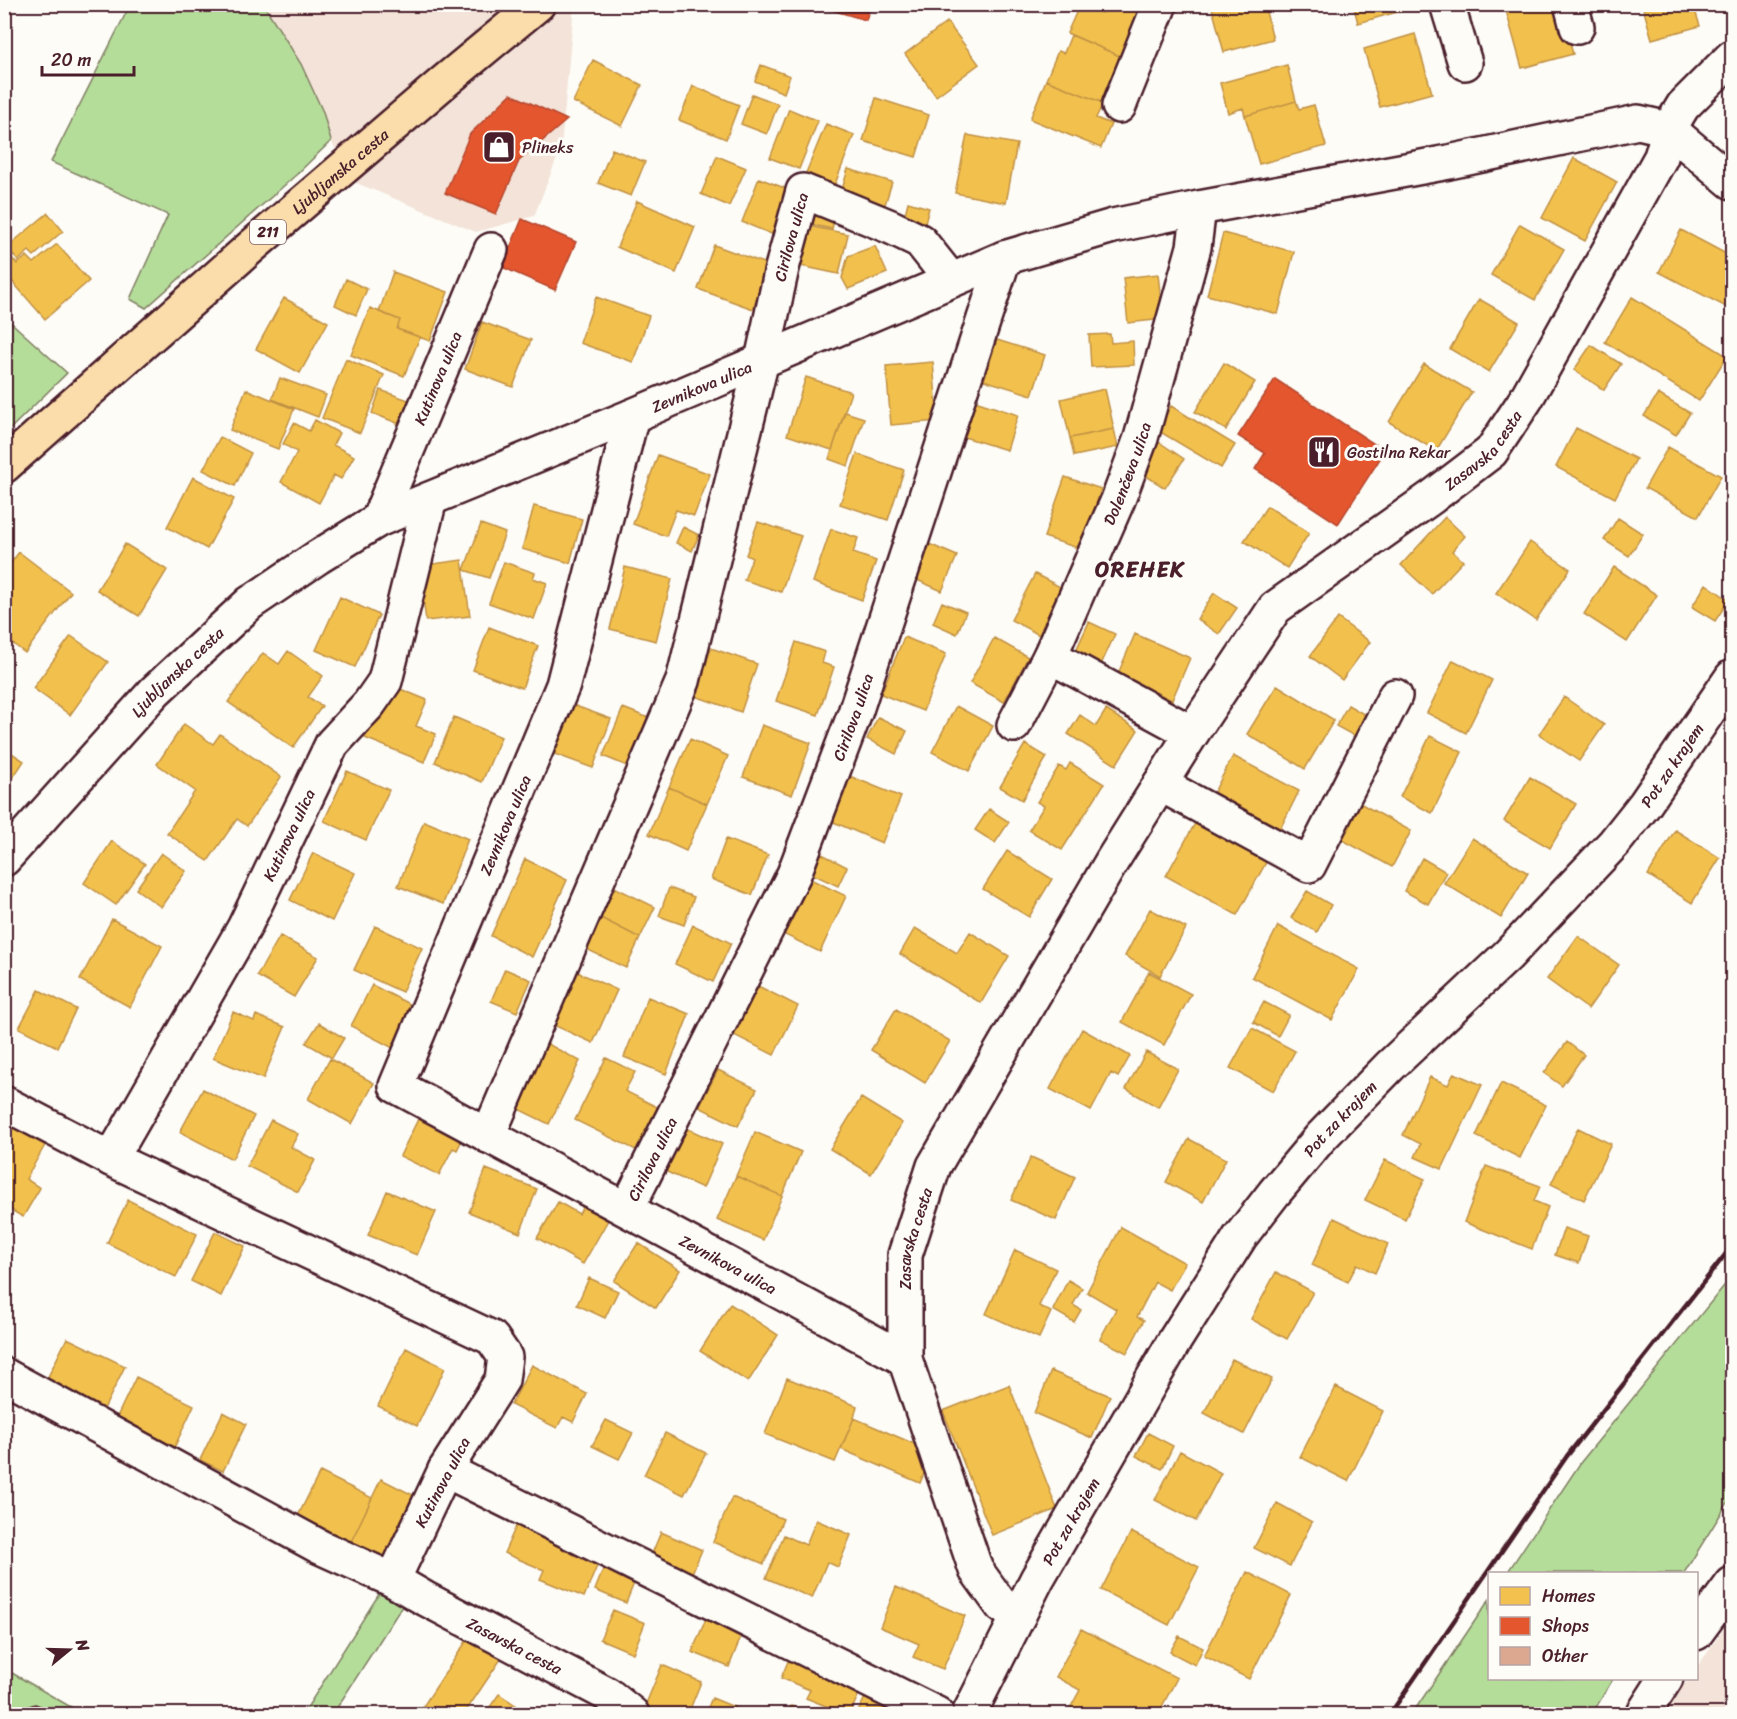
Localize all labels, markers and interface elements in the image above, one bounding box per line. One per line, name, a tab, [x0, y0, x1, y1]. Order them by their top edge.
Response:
scale bar	[42, 39, 134, 77]
text: 20 m	[51, 44, 91, 76]
street label: Ljubljanska cesta	[285, 120, 396, 222]
shop icon: Plineks	[481, 129, 517, 165]
place label: Plineks	[522, 133, 574, 162]
street label: Cirilova ulica	[765, 189, 817, 284]
road number: 211	[250, 220, 286, 244]
street label: Kutinova ulica	[405, 327, 471, 430]
street label: Zevnikova ulica	[647, 353, 757, 421]
street label: Zasavska cesta	[1437, 404, 1530, 498]
street label: Dolenčeva ulica	[1095, 419, 1160, 530]
restaurant icon: Gostilna Rekar	[1306, 434, 1342, 470]
place label: Gostilna Rekar	[1347, 438, 1452, 467]
district label: OREHEK	[1095, 550, 1185, 589]
street label: Ljubljanska cesta	[124, 619, 232, 724]
street label: Cirilova ulica	[824, 670, 882, 765]
street label: Pot za krajem	[1633, 717, 1712, 814]
street label: Zevnikova ulica	[471, 770, 540, 880]
street label: Kutinova ulica	[255, 784, 324, 886]
street label: Pot za krajem	[1296, 1073, 1384, 1164]
street label: Cirilova ulica	[619, 1112, 686, 1206]
street label: Zasavska cesta	[891, 1183, 941, 1290]
street label: Zevnikova ulica	[674, 1226, 782, 1303]
street label: Kutinova ulica	[406, 1432, 479, 1533]
street label: Pot za krajem	[1034, 1472, 1108, 1571]
legend	[1488, 1572, 1698, 1680]
text: Homes	[1542, 1580, 1596, 1612]
street label: Zasavska cesta	[461, 1609, 568, 1684]
text: Shops	[1542, 1610, 1589, 1642]
north arrow	[39, 1620, 99, 1680]
text: N	[67, 1634, 99, 1656]
text: Other	[1542, 1640, 1589, 1672]

